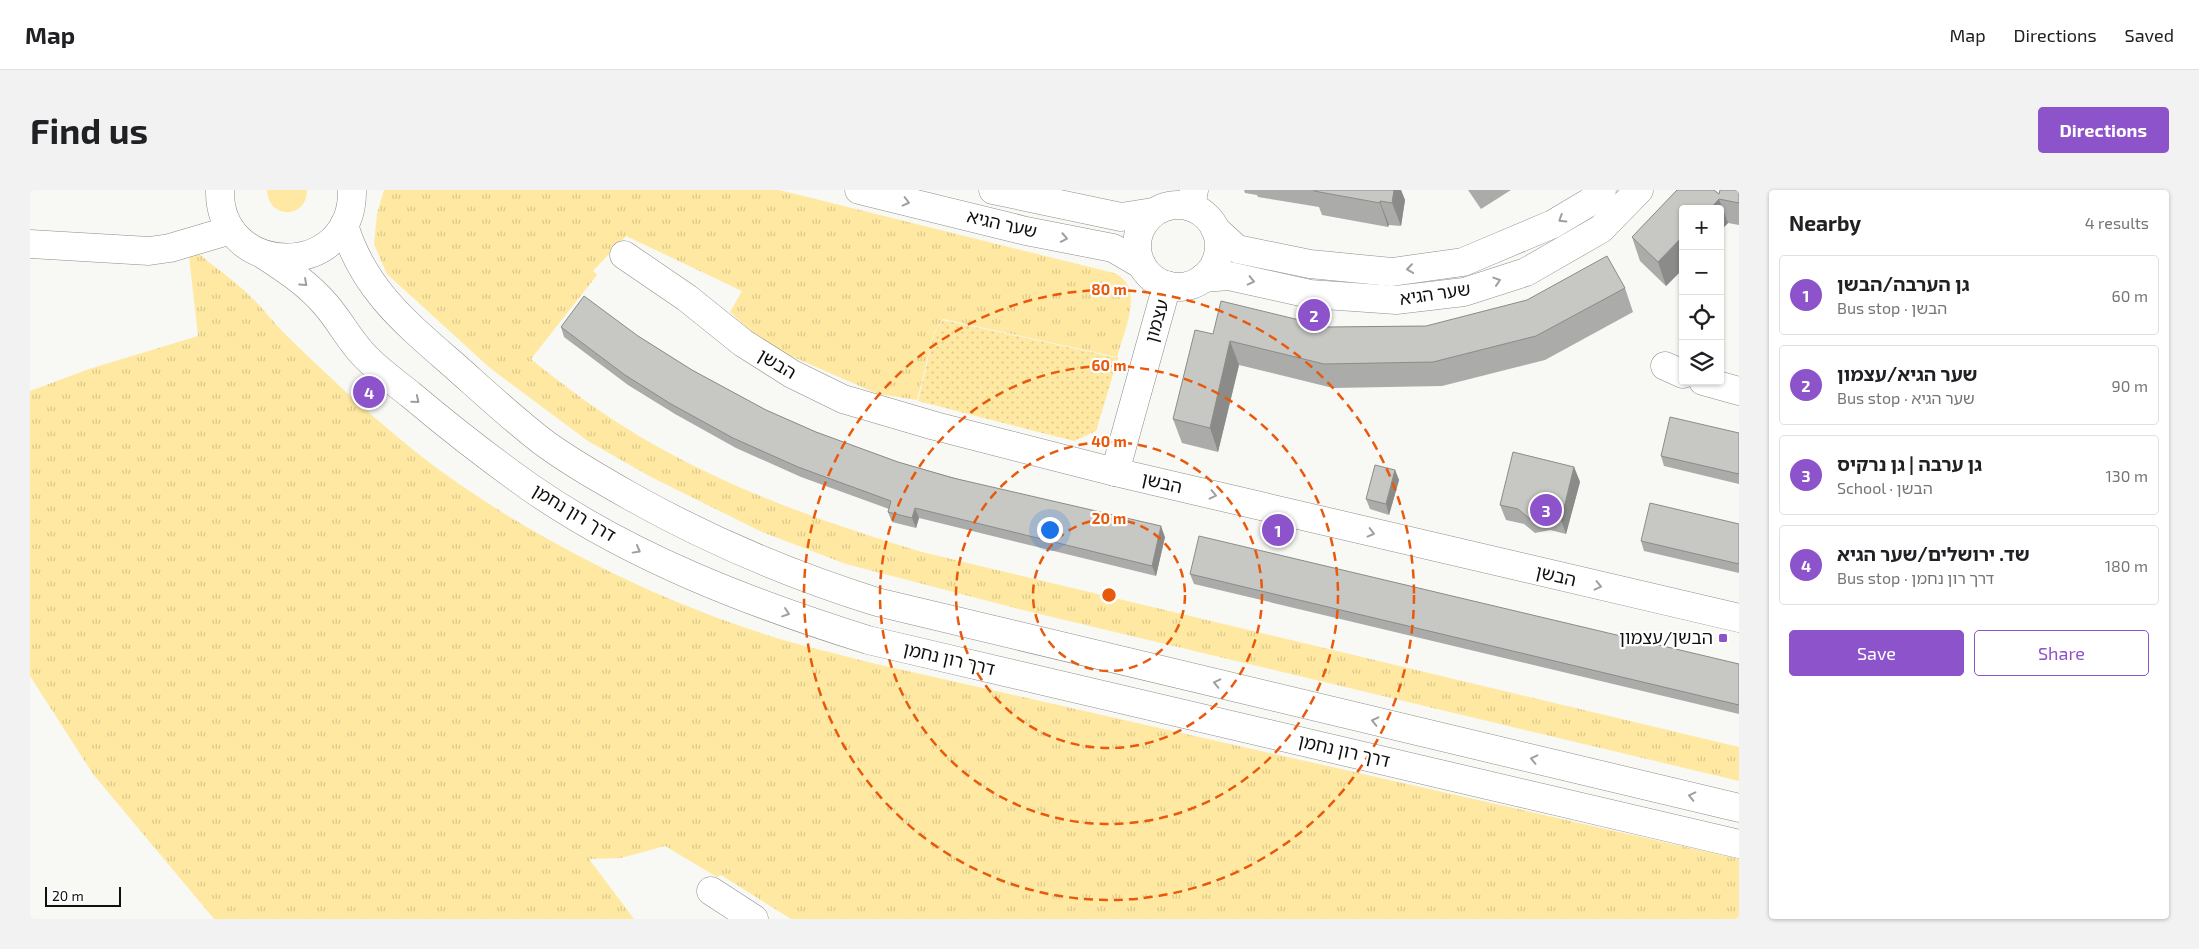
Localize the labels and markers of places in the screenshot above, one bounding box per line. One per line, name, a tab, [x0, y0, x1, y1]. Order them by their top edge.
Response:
pin: 2	[1298, 296, 1330, 334]
pin: 4	[353, 373, 385, 411]
pin: 3	[1530, 491, 1562, 529]
pin: 1	[1262, 511, 1294, 549]
centre of rings	[1100, 586, 1118, 604]
place label: הבשן/עצמון	[1619, 626, 1713, 648]
marker: הבשן/עצמון	[1717, 632, 1729, 644]

